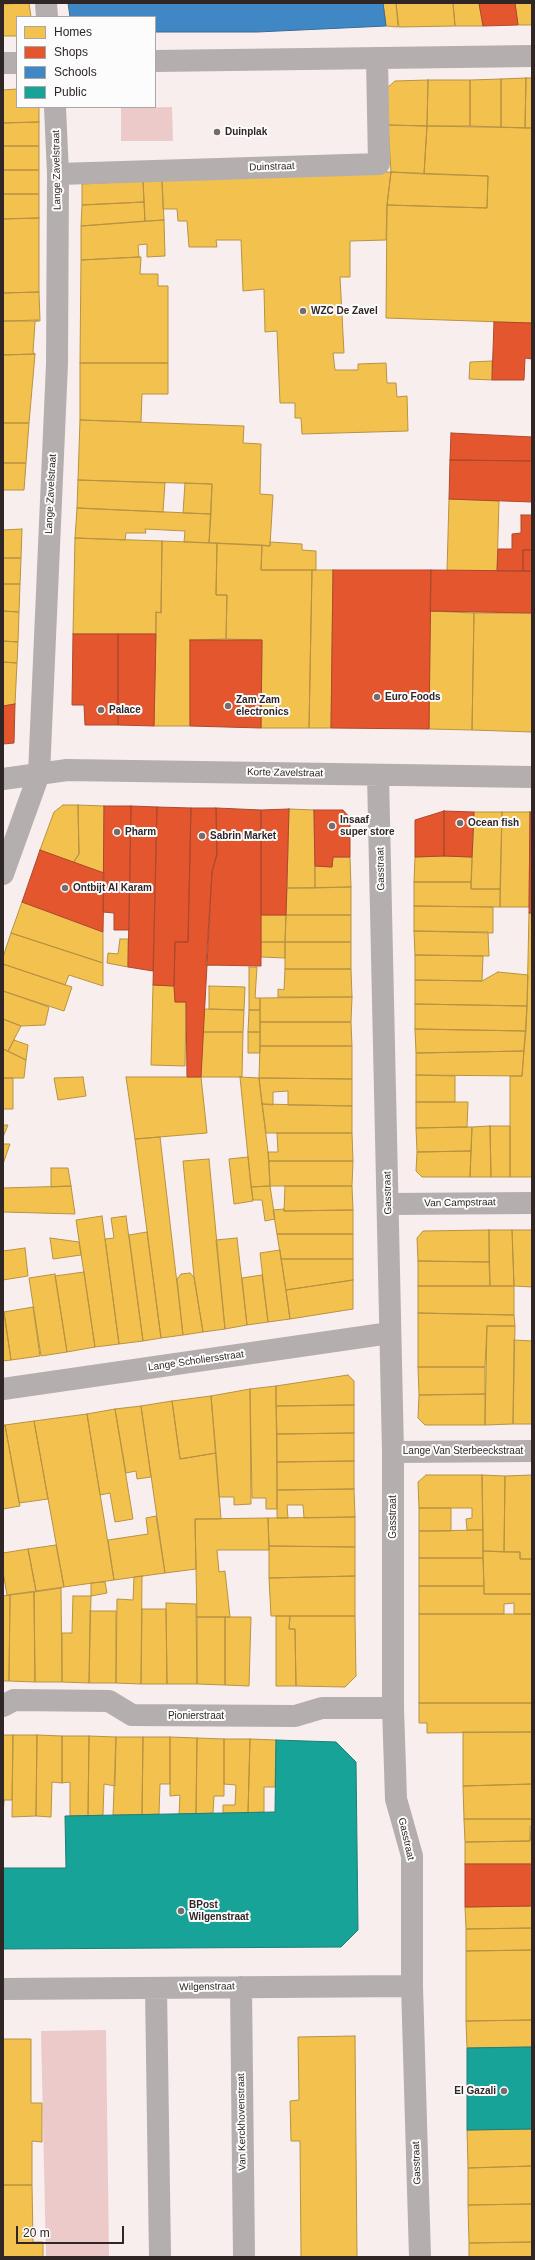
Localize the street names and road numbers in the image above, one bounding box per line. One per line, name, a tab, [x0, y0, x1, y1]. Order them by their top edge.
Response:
street label: Lange Zavelstraat	[50, 130, 64, 210]
street label: Duinstraat	[249, 160, 295, 174]
street label: Lange Zavelstraat	[43, 454, 59, 534]
street label: Korte Zavelstraat	[247, 766, 323, 780]
street label: Gasstraat	[375, 847, 387, 891]
street label: Gasstraat	[382, 1171, 394, 1215]
street label: Van Campstraat	[424, 1196, 496, 1210]
street label: Lange Scholiersstraat	[147, 1348, 245, 1374]
street label: Lange Van Sterbeeckstraat	[403, 1445, 523, 1457]
street label: Gasstraat	[387, 1495, 399, 1539]
street label: Pionierstraat	[168, 1710, 224, 1722]
street label: Gasstraat	[395, 1817, 417, 1861]
street label: Wilgenstraat	[179, 1981, 235, 1993]
street label: Van Kerckhovenstraat	[235, 2073, 249, 2171]
street label: Gasstraat	[410, 2141, 424, 2185]

